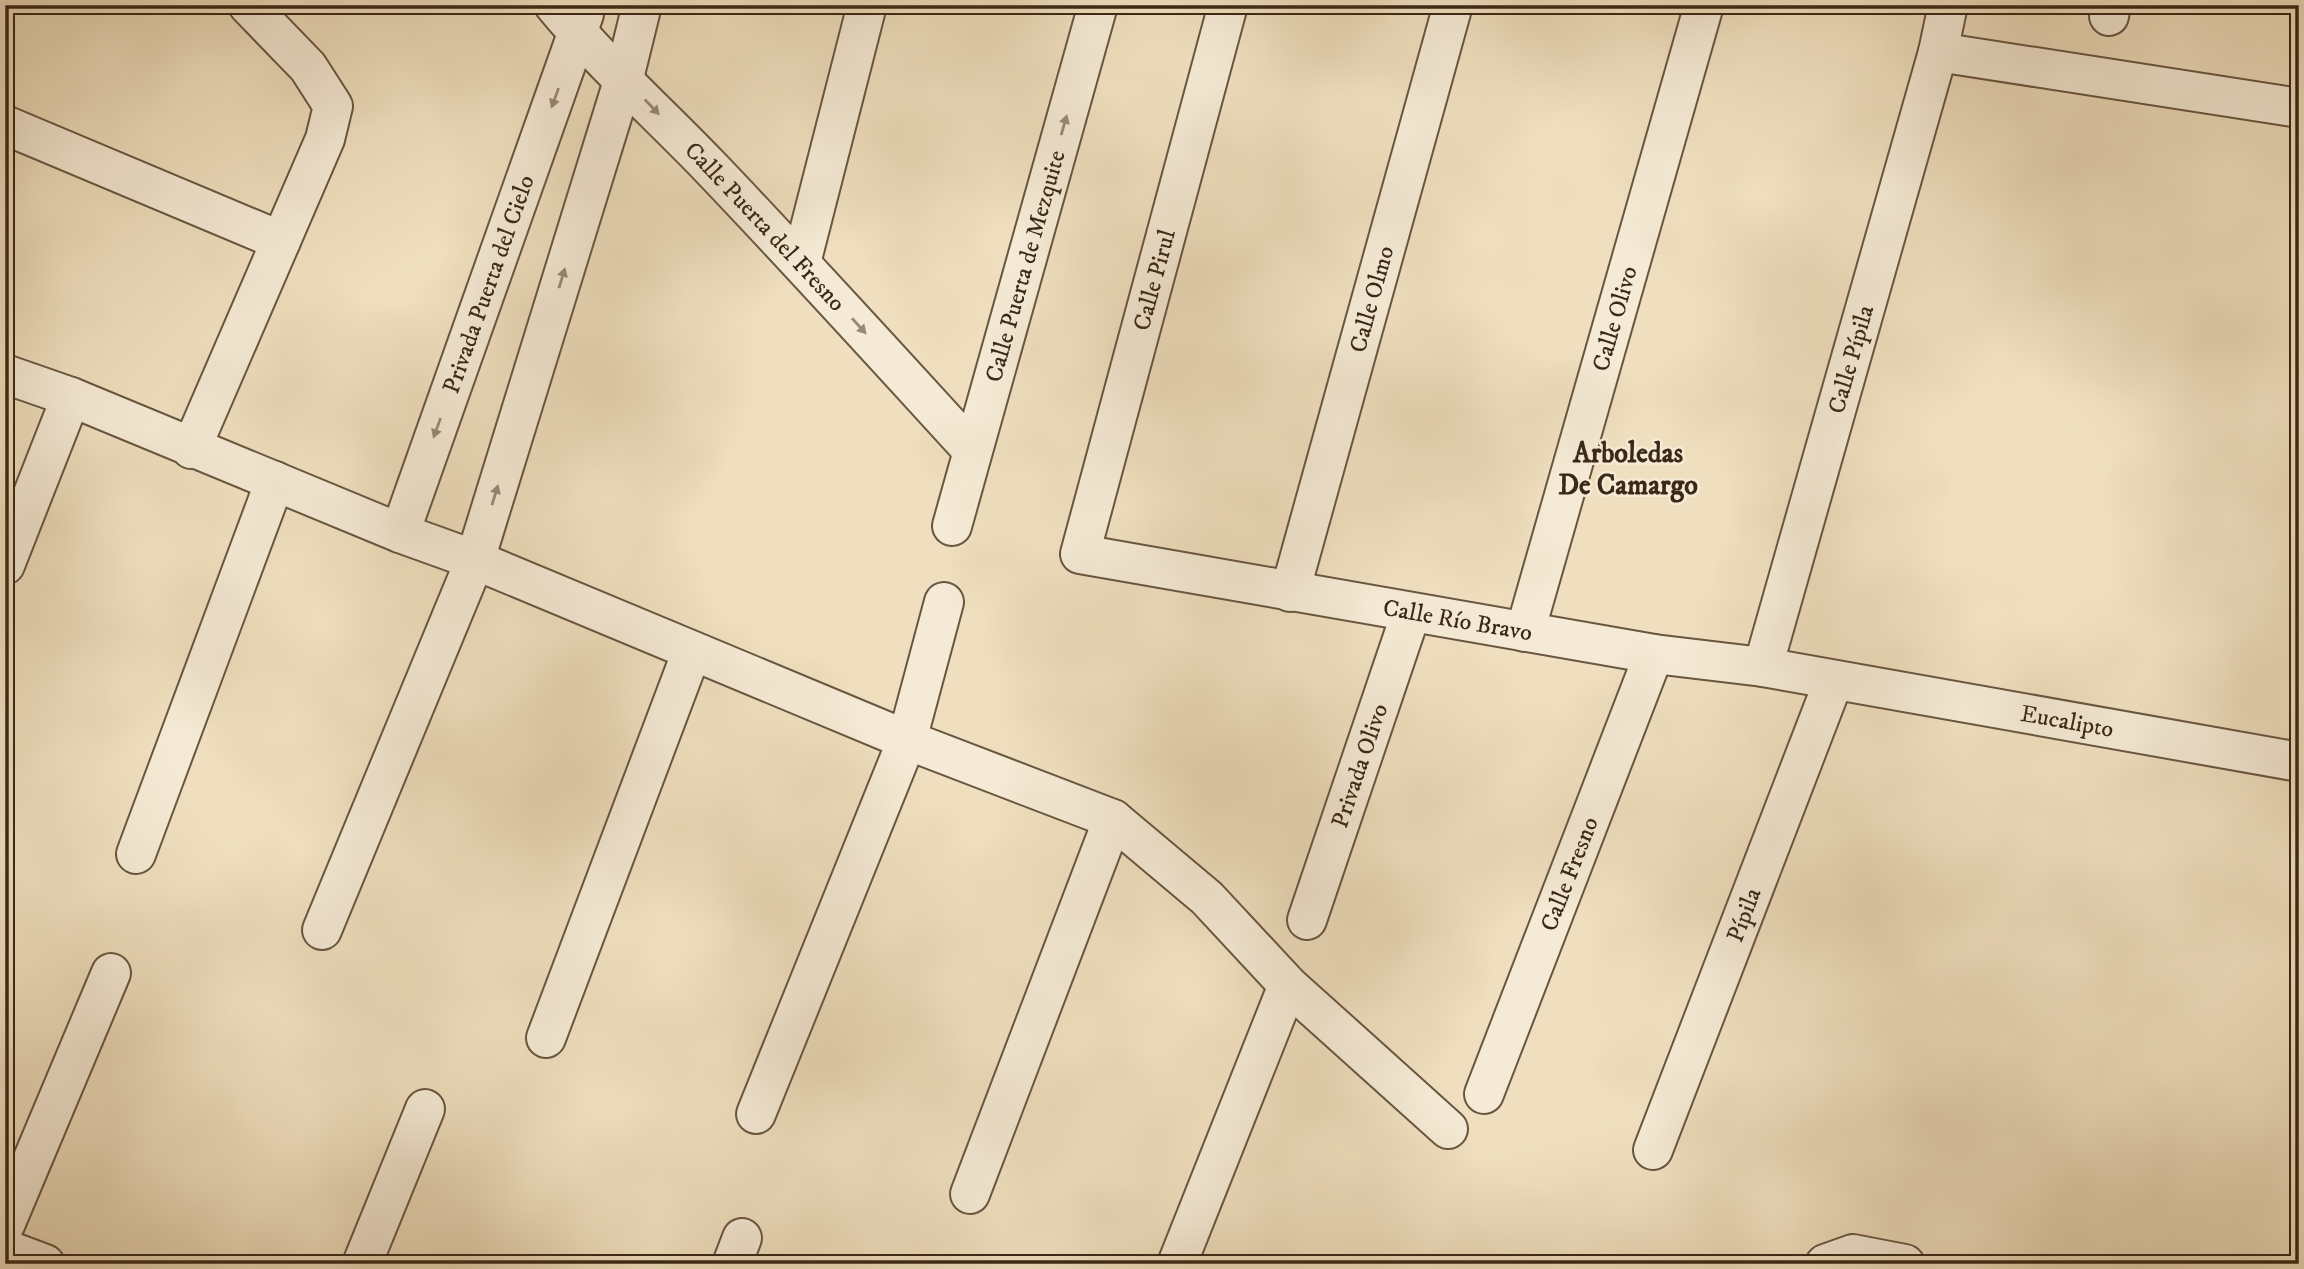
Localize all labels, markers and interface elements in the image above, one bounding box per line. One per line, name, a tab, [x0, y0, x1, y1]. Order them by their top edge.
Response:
one-way arrow	[549, 88, 560, 109]
one-way arrow	[644, 98, 660, 115]
one-way arrow	[1059, 114, 1069, 135]
street label: Calle Puerta del Fresno	[678, 136, 851, 318]
street label: Calle Puerta de Mezquite	[979, 147, 1073, 386]
street label: Privada Puerta del Cielo	[437, 171, 542, 398]
street label: Calle Pirul	[1127, 226, 1183, 334]
street label: Calle Olmo	[1343, 243, 1401, 356]
street label: Calle Olivo	[1586, 263, 1645, 375]
one-way arrow	[558, 267, 568, 288]
street label: Calle Pípila	[1822, 301, 1881, 417]
one-way arrow	[851, 317, 867, 335]
one-way arrow	[431, 418, 442, 439]
district label: Arboledas De Camargo	[1558, 436, 1698, 503]
one-way arrow	[491, 485, 501, 506]
street label: Calle Río Bravo	[1381, 593, 1534, 649]
street label: Eucalipto	[2018, 699, 2116, 745]
street label: Privada Olivo	[1325, 700, 1395, 832]
street label: Calle Fresno	[1534, 813, 1606, 936]
street label: Pípila	[1721, 883, 1769, 947]

